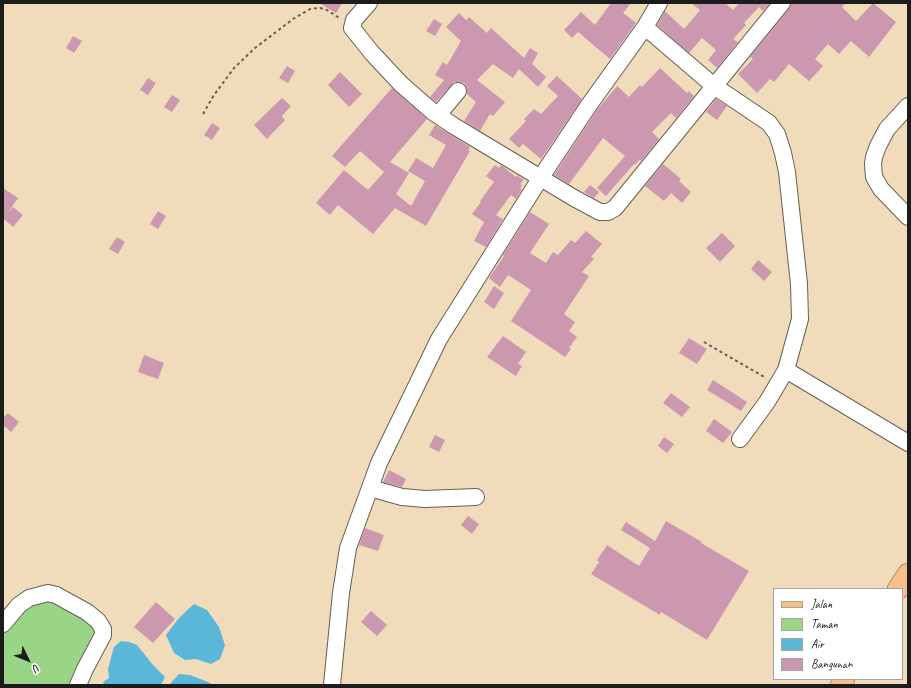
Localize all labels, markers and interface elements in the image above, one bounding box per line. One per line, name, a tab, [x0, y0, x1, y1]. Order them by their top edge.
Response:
legend	[773, 588, 903, 680]
text: Jalan	[811, 596, 832, 612]
text: Taman	[811, 616, 838, 632]
text: Air	[811, 636, 824, 652]
north arrow	[8, 640, 48, 680]
text: Bangunan	[811, 656, 852, 672]
text: U	[30, 661, 44, 675]

